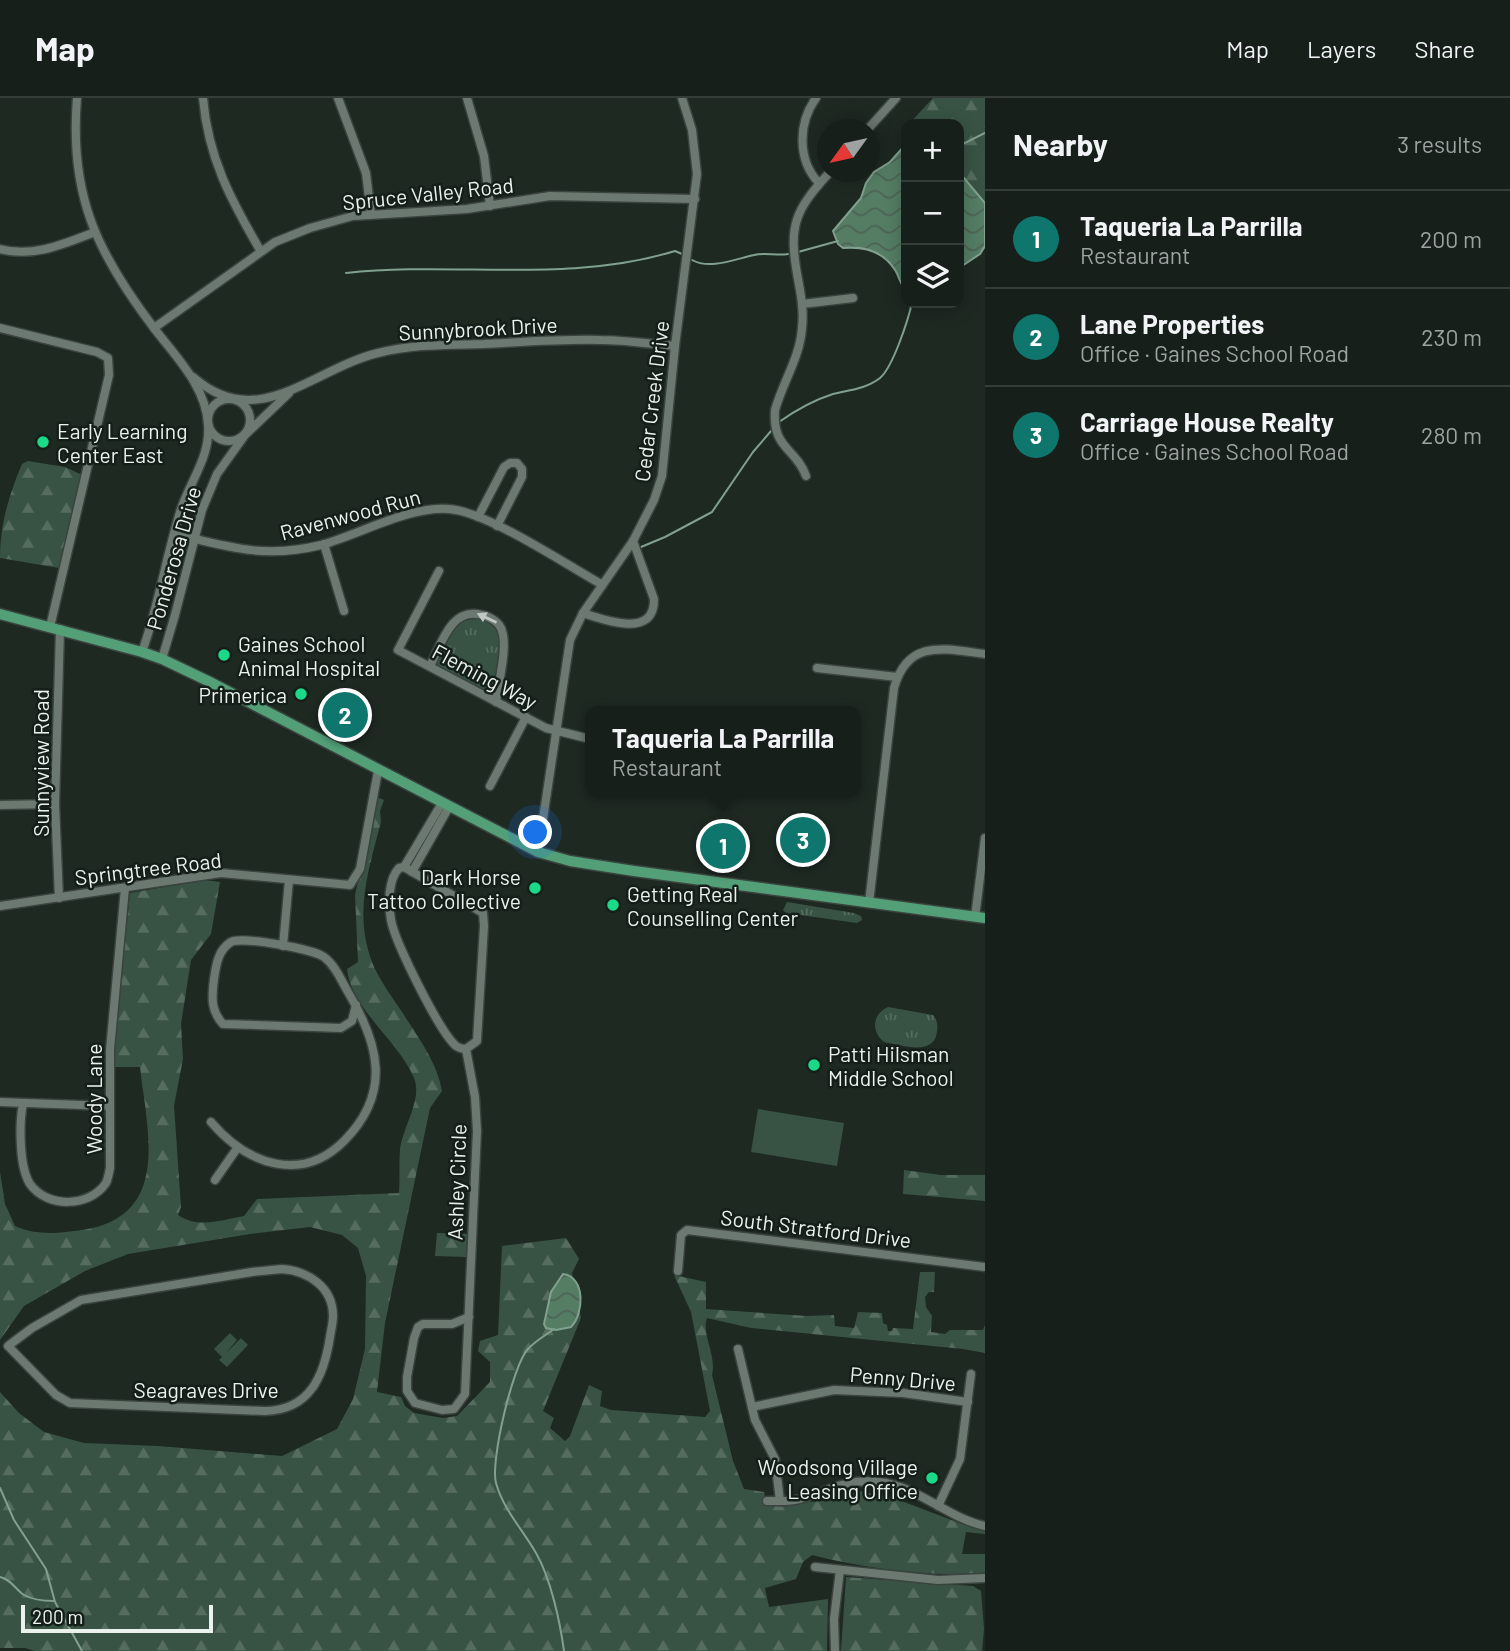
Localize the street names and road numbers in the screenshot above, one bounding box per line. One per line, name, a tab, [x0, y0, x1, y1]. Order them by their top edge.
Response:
street label: Spruce Valley Road	[341, 172, 515, 214]
street label: Sunnybrook Drive	[398, 311, 558, 345]
street label: Cedar Creek Drive	[629, 319, 673, 483]
street label: Ponderosa Drive	[141, 483, 205, 633]
street label: Ravenwood Run	[277, 483, 423, 545]
street label: Fleming Way	[428, 638, 542, 714]
street label: Sunnyview Road	[28, 689, 53, 837]
street label: Springtree Road	[73, 847, 223, 889]
street label: Woody Lane	[81, 1044, 106, 1154]
street label: Ashley Circle	[441, 1123, 471, 1241]
street label: South Stratford Drive	[719, 1204, 913, 1252]
street label: Penny Drive	[849, 1361, 957, 1395]
street label: Seagraves Drive	[133, 1377, 279, 1402]

